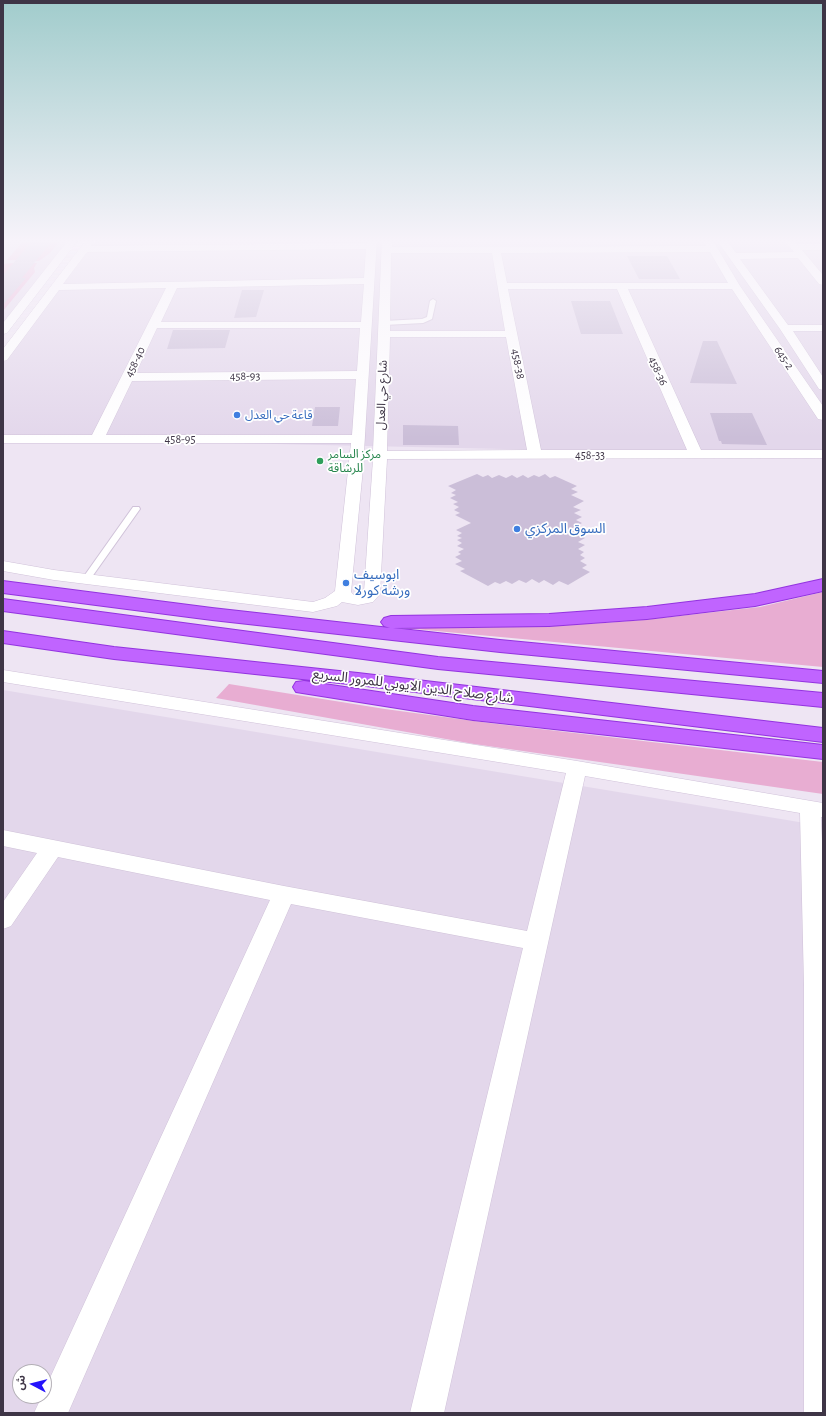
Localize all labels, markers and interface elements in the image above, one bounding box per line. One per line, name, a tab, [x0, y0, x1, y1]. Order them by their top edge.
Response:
street label: 645-2	[771, 343, 797, 373]
street label: 458-40	[121, 344, 149, 380]
street label: 458-38	[508, 348, 528, 380]
street label: 458-36	[645, 354, 671, 388]
street label: شارع حي العدل	[374, 360, 390, 430]
street label: 458-93	[230, 369, 260, 383]
place label: قاعة حي العدل	[245, 408, 313, 422]
marker: قاعة حي العدل	[232, 410, 242, 420]
street label: 458-95	[165, 432, 195, 446]
place label: مركز السامر للرشاقة	[328, 447, 381, 475]
street label: 458-33	[575, 448, 605, 462]
marker: مركز السامر للرشاقة	[315, 456, 325, 466]
place label: السوق المركزي	[525, 521, 606, 537]
marker: السوق المركزي	[512, 524, 522, 534]
place label: ابوسيف ورشة كورلا	[354, 567, 410, 600]
marker: ابوسيف ورشة كورلا	[341, 578, 351, 588]
street label: شارع صلاح الدين الايوبي للمرور السريع	[311, 665, 515, 707]
north arrow	[12, 1364, 52, 1404]
text: ش	[14, 1374, 27, 1391]

